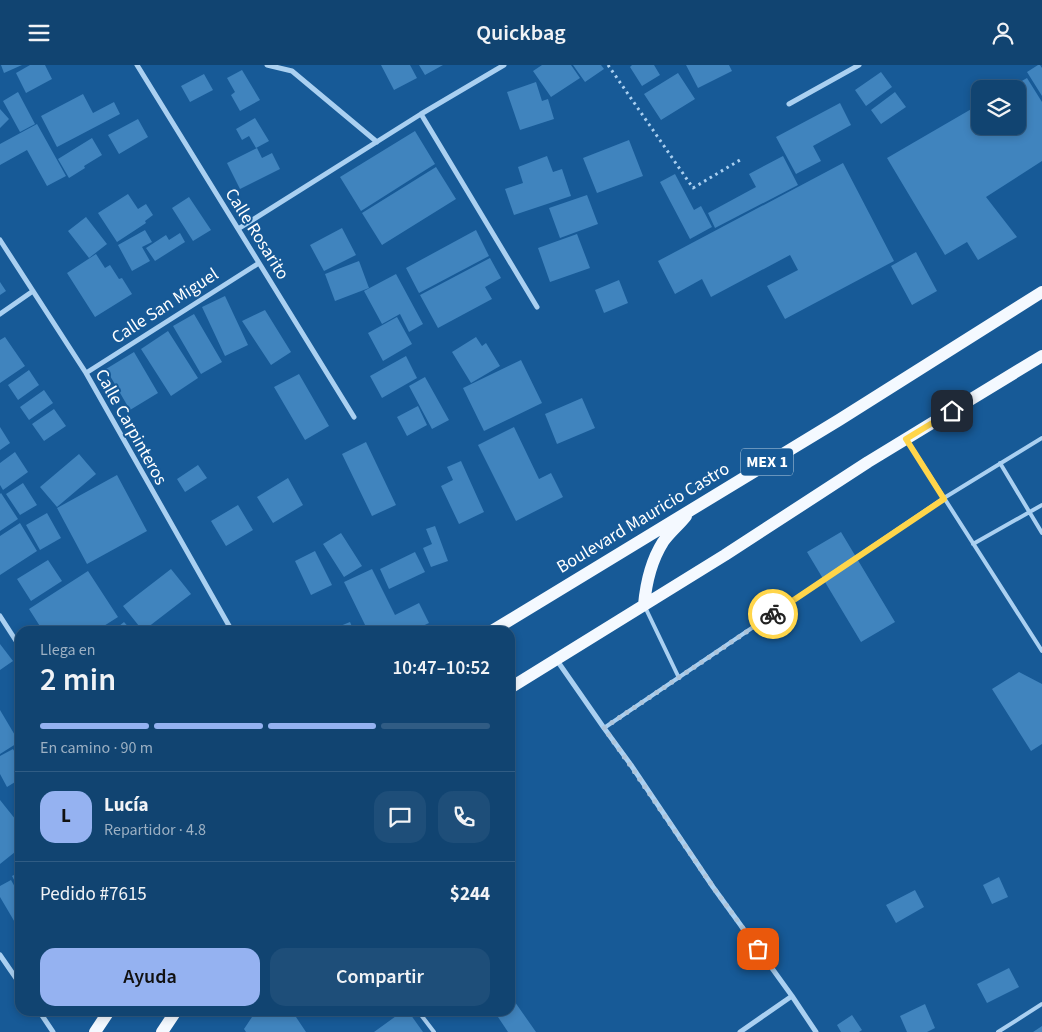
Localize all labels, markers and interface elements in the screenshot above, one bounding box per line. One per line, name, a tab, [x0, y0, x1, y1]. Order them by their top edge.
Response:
text: Quickbag	[476, 17, 566, 49]
icon: menu	[25, 19, 53, 47]
icon: person	[989, 19, 1017, 47]
map controls	[971, 80, 1026, 135]
button: layers	[971, 80, 1026, 135]
street label: Calle Rosarito	[219, 183, 295, 285]
street label: Calle San Miguel	[107, 262, 223, 350]
street label: Calle Carpinteros	[89, 365, 173, 489]
pin	[931, 390, 973, 432]
icon: home	[938, 397, 966, 425]
road number: MEX 1	[741, 449, 793, 476]
street label: Boulevard Mauricio Castro	[552, 456, 734, 580]
courier	[748, 589, 798, 639]
icon: bike	[759, 600, 787, 628]
text: Llega en	[40, 639, 95, 661]
text: 10:47–10:52	[392, 655, 490, 682]
text: 2 min	[40, 657, 116, 703]
text: En camino · 90 m	[40, 737, 153, 759]
button: chat	[374, 791, 426, 843]
button: phone	[438, 791, 490, 843]
text: Lucía	[104, 792, 149, 819]
text: L	[61, 803, 71, 830]
text: Repartidor · 4.8	[104, 819, 206, 841]
text: Pedido #7615	[40, 881, 147, 908]
text: $244	[450, 881, 490, 908]
pin	[737, 928, 779, 970]
icon: bag	[744, 935, 772, 963]
button: Ayuda	[40, 948, 260, 1006]
button: Compartir	[270, 948, 490, 1006]

